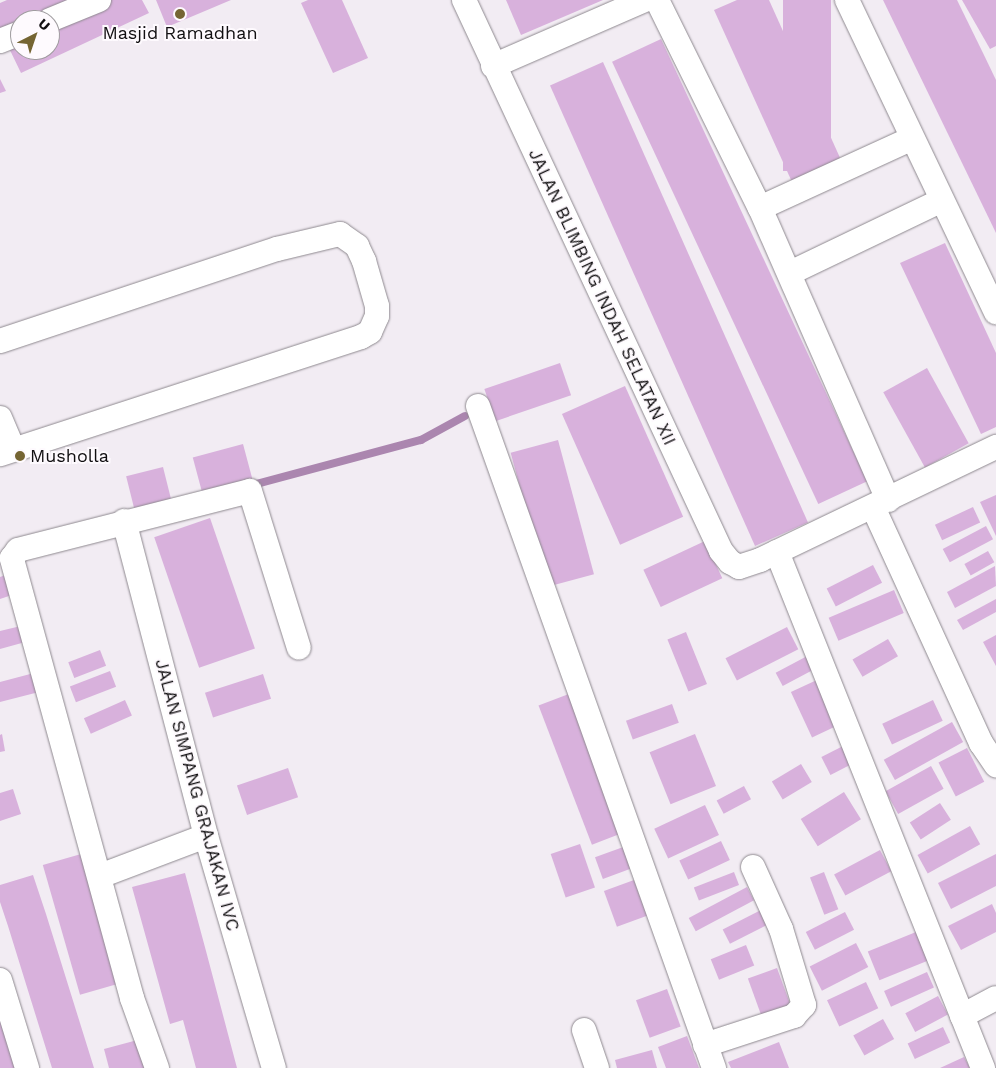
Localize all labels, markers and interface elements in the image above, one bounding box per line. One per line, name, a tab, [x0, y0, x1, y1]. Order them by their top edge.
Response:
marker: Masjid Ramadhan	[174, 8, 186, 20]
north arrow	[10, 10, 60, 60]
text: U	[35, 15, 53, 34]
place label: Masjid Ramadhan	[102, 22, 258, 44]
street label: JALAN BLIMBING INDAH SELATAN XII	[524, 145, 680, 449]
place label: Musholla	[30, 445, 109, 467]
marker: Musholla	[14, 450, 26, 462]
street label: JALAN SIMPANG GRAJAKAN IVC	[150, 657, 244, 933]

